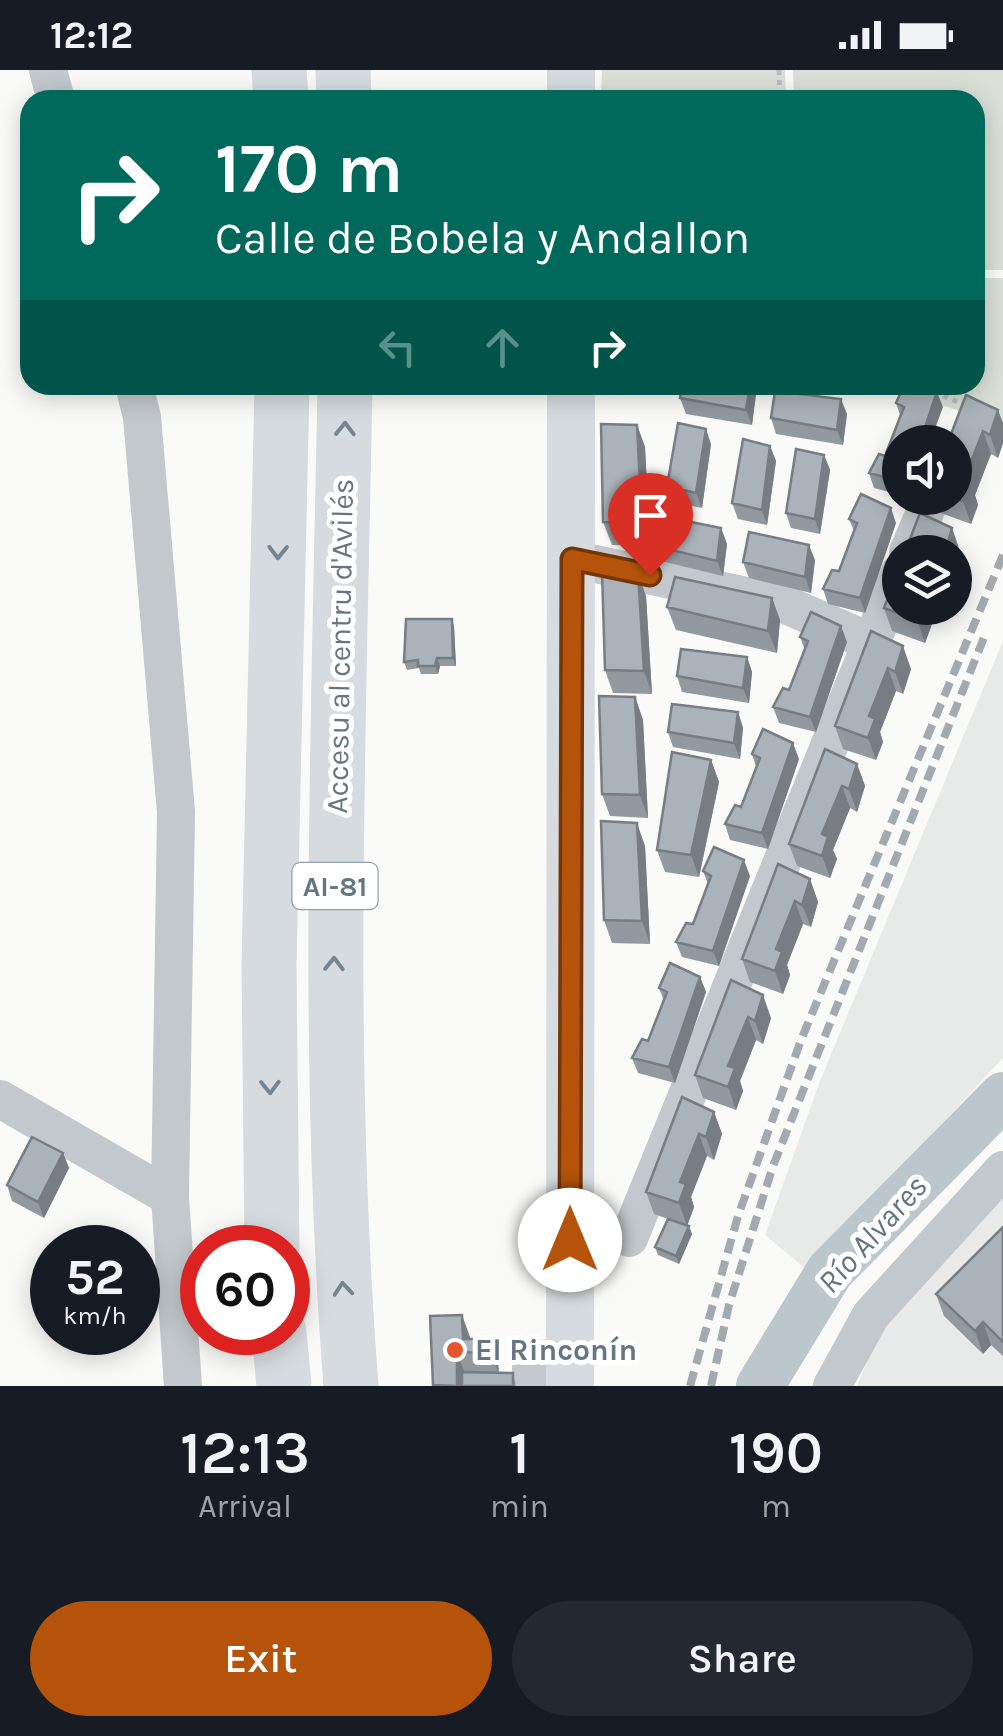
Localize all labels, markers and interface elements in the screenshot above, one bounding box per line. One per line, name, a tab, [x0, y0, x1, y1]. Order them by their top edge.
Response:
text: 12:12	[50, 13, 133, 58]
text: 170 m	[215, 128, 403, 210]
icon: right	[50, 130, 180, 260]
text: Calle de Bobela y Andallon	[215, 212, 750, 264]
icon: left	[370, 320, 425, 375]
icon: ahead	[475, 320, 530, 375]
icon: right	[580, 320, 635, 375]
one-way arrow	[334, 421, 355, 437]
map controls	[882, 425, 972, 625]
button: sound	[882, 425, 972, 515]
pin	[608, 473, 693, 576]
street label: Accesu al centru d'Avilés	[319, 478, 361, 814]
icon: arrive	[623, 488, 678, 543]
button: layers	[882, 535, 972, 625]
one-way arrow	[268, 545, 289, 561]
road number: AI-81	[292, 863, 378, 909]
one-way arrow	[323, 956, 345, 972]
one-way arrow	[259, 1080, 281, 1096]
water label: Río Alvares	[810, 1168, 935, 1301]
position arrow	[518, 1188, 622, 1292]
speed limit sign: 60	[180, 1225, 310, 1355]
text: 52	[65, 1248, 125, 1307]
one-way arrow	[333, 1280, 355, 1296]
text: km/h	[63, 1301, 127, 1330]
place label: El Rinconín	[475, 1332, 637, 1368]
marker: El Rinconín	[444, 1339, 466, 1361]
text: 12:13	[180, 1418, 310, 1488]
text: 1	[509, 1418, 530, 1488]
text: 190	[729, 1418, 823, 1488]
text: Arrival	[198, 1488, 292, 1525]
text: min	[490, 1488, 549, 1525]
text: m	[761, 1488, 791, 1525]
button: Exit	[30, 1601, 492, 1716]
button: Share	[512, 1601, 973, 1716]

